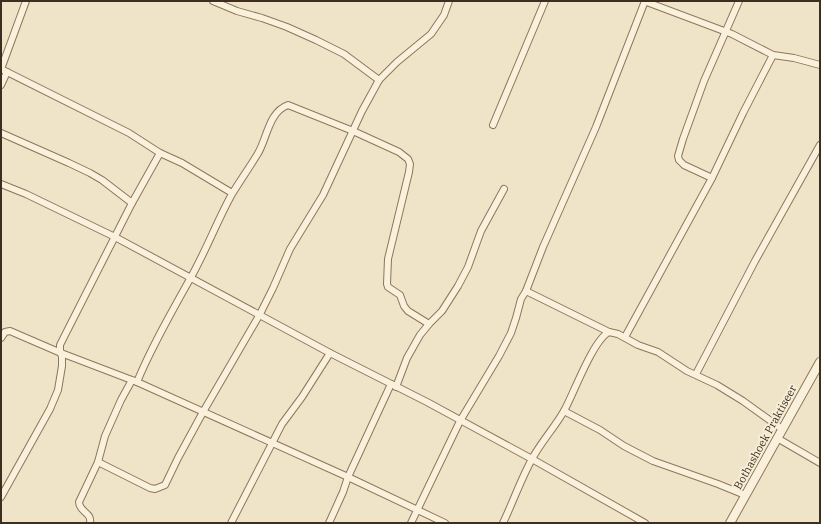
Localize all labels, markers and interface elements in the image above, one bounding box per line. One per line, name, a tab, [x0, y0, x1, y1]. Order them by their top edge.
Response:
street label: Bothashoek Praktiseer	[730, 382, 800, 492]

